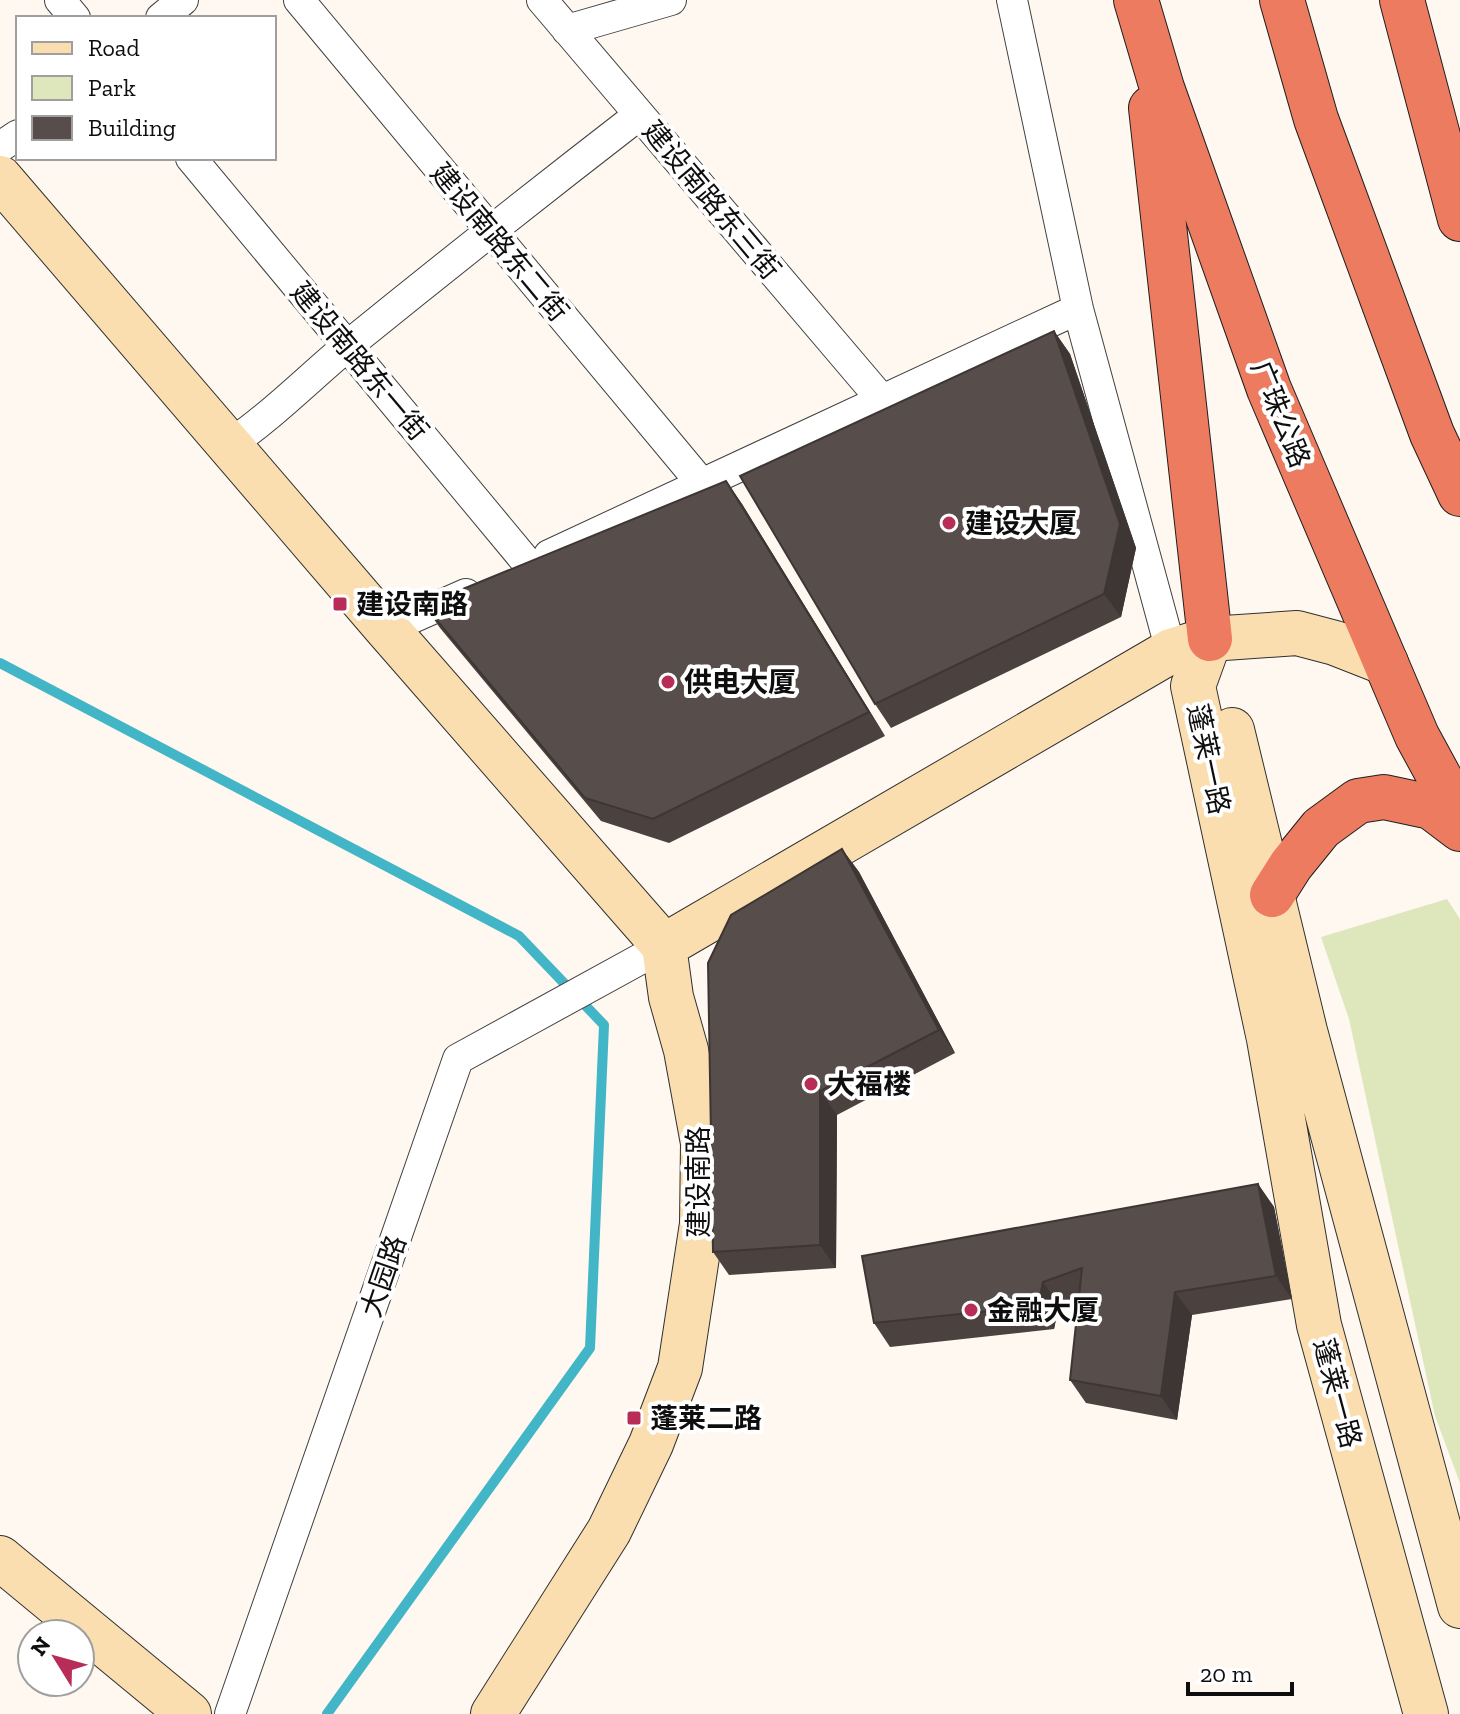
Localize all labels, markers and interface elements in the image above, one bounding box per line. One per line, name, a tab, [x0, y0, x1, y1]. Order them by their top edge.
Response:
legend	[16, 16, 276, 160]
text: Road	[88, 33, 140, 62]
text: Park	[88, 73, 136, 102]
text: Building	[88, 113, 176, 142]
street label: 建设南路东三街	[636, 115, 787, 286]
street label: 建设南路东二街	[424, 157, 575, 328]
street label: 建设南路东一街	[284, 276, 435, 447]
street label: 广珠公路	[1244, 356, 1317, 472]
place label: 建设大厦	[965, 507, 1077, 540]
marker: 建设大厦	[940, 514, 958, 532]
place label: 建设南路	[356, 588, 468, 621]
marker: 建设南路	[331, 595, 349, 613]
place label: 供电大厦	[684, 666, 796, 699]
marker: 供电大厦	[659, 673, 677, 691]
street label: 蓬莱一路	[1181, 701, 1236, 817]
place label: 大福楼	[827, 1068, 911, 1101]
marker: 大福楼	[802, 1075, 820, 1093]
street label: 建设南路	[682, 1126, 715, 1238]
street label: 大园路	[354, 1231, 413, 1321]
place label: 金融大厦	[987, 1294, 1099, 1327]
marker: 金融大厦	[962, 1301, 980, 1319]
street label: 蓬莱一路	[1307, 1335, 1368, 1451]
place label: 蓬莱二路	[650, 1402, 762, 1435]
marker: 蓬莱二路	[625, 1409, 643, 1427]
north arrow	[16, 1618, 96, 1698]
text: N	[25, 1631, 56, 1661]
scale bar	[1188, 1646, 1292, 1696]
text: 20 m	[1200, 1659, 1253, 1688]

